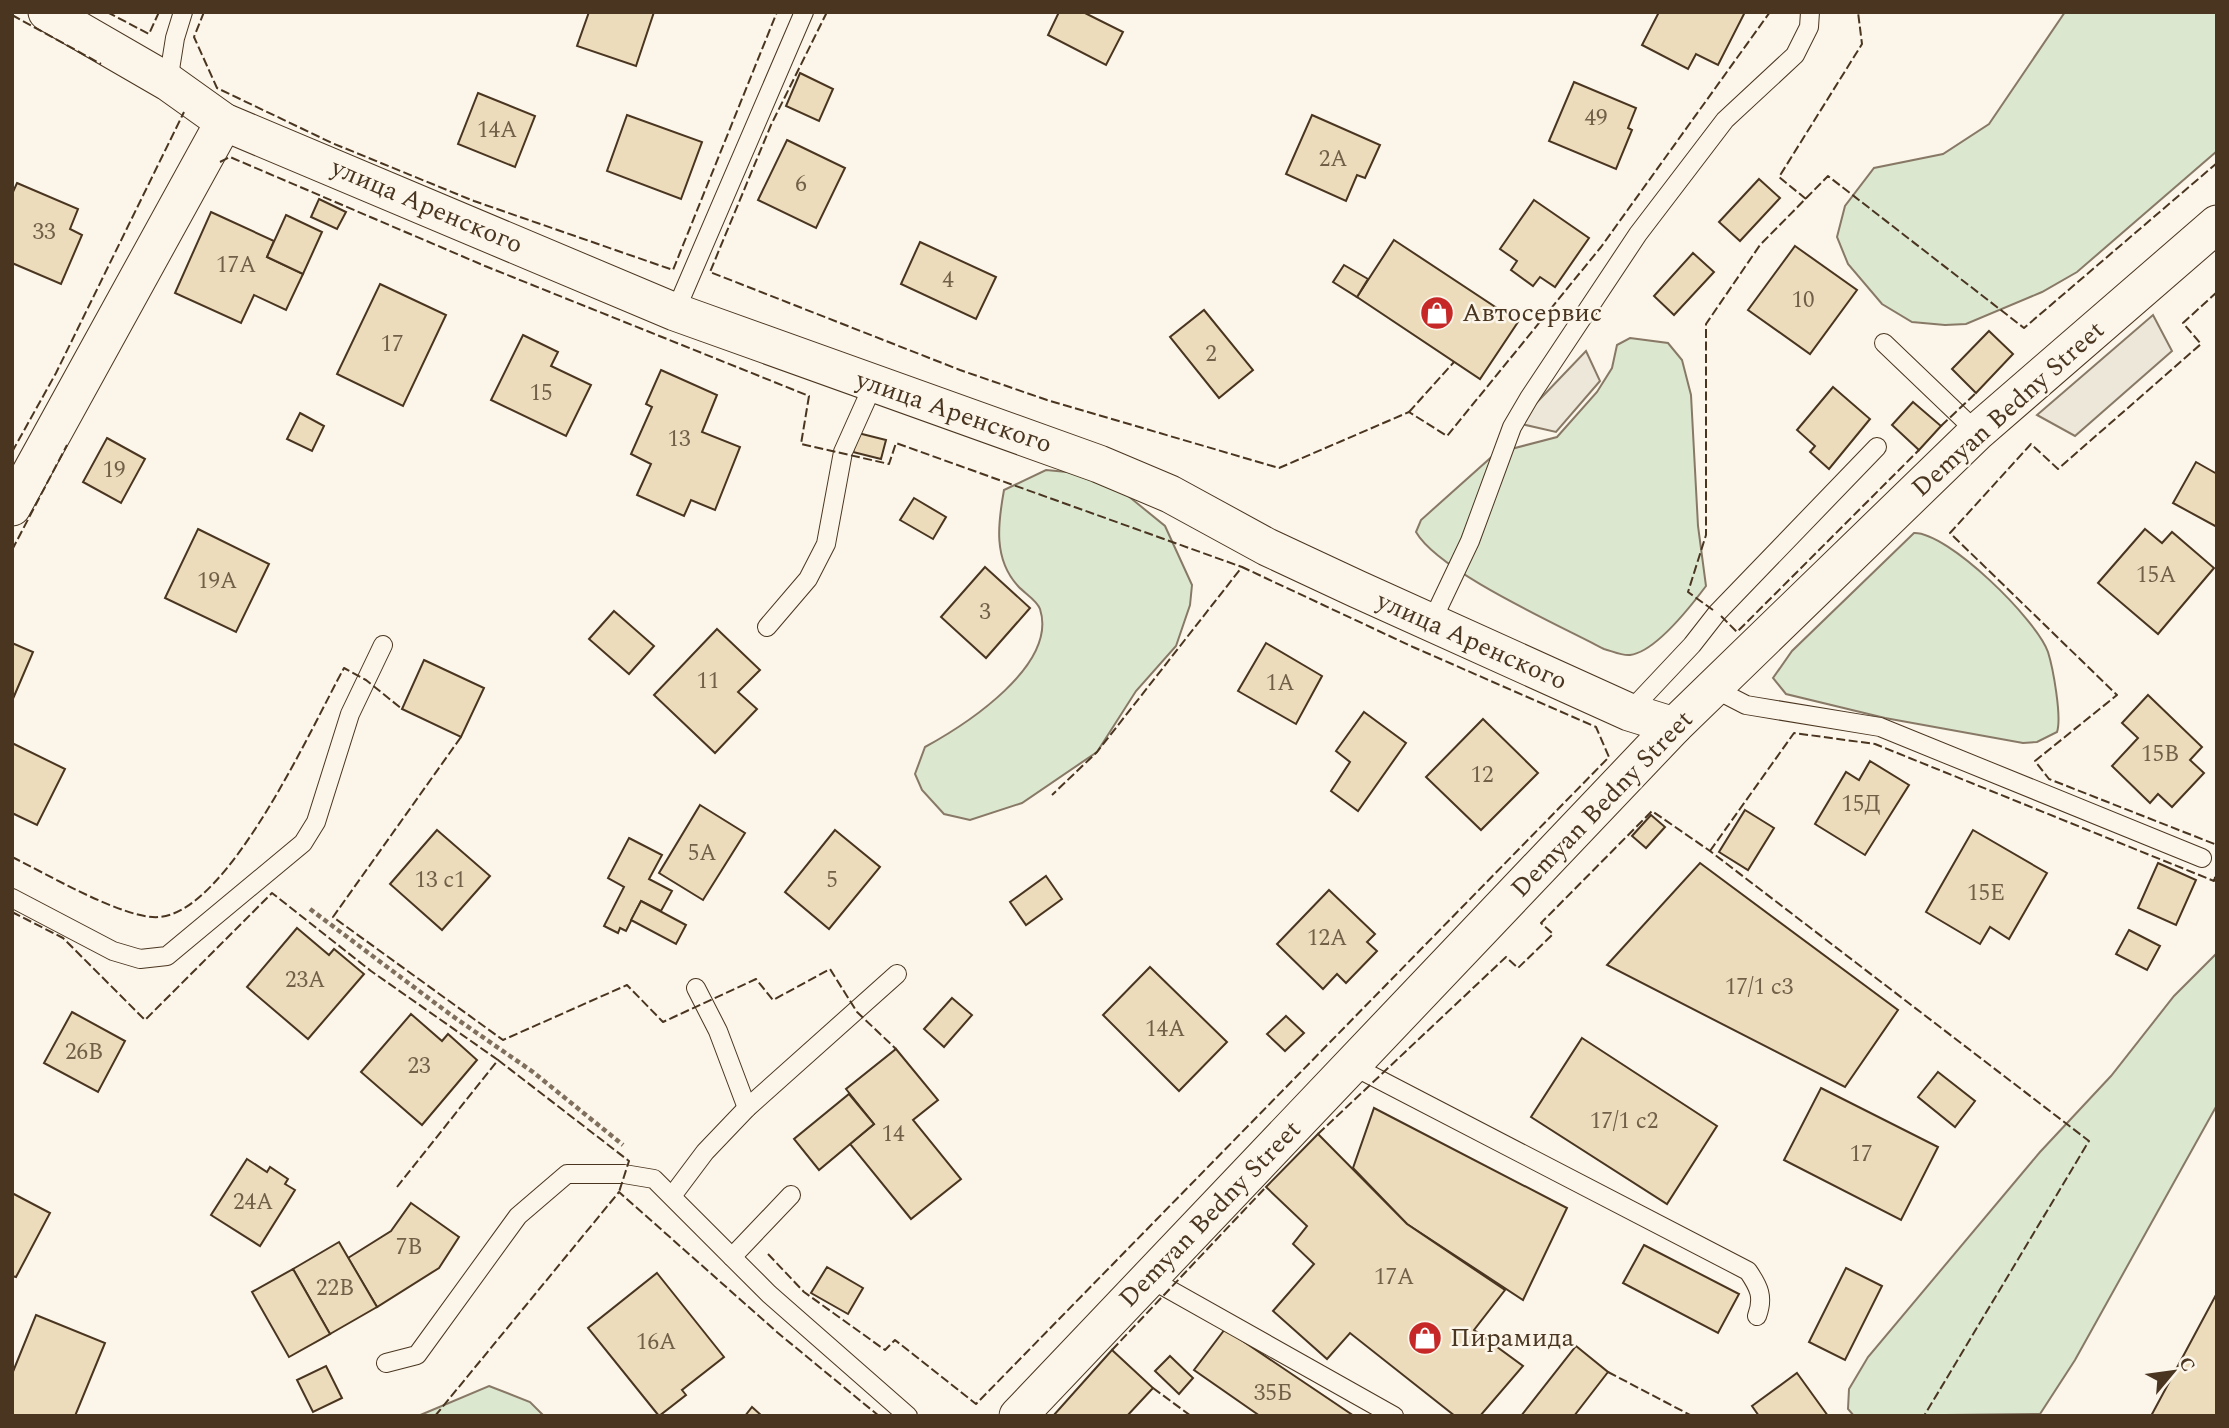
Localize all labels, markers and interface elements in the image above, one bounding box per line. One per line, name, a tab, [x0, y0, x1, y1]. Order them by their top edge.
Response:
house number: 49	[1585, 101, 1608, 136]
house number: 14А	[477, 113, 517, 148]
house number: 2А	[1319, 142, 1347, 177]
street label: улица Аренского	[324, 147, 529, 264]
house number: 6	[795, 167, 807, 202]
house number: 33	[33, 215, 56, 250]
house number: 17А	[216, 248, 256, 283]
house number: 4	[942, 263, 954, 298]
house number: 10	[1792, 283, 1815, 318]
place label: Автосервис	[1462, 293, 1602, 333]
shop icon: Автосервис	[1418, 294, 1456, 332]
street label: Demyan Bedny Street	[1902, 311, 2114, 507]
house number: 17	[381, 327, 404, 362]
house number: 2	[1205, 337, 1217, 372]
street label: улица Аренского	[850, 359, 1057, 464]
house number: 15	[530, 376, 553, 411]
house number: 13	[668, 422, 691, 457]
house number: 19	[103, 453, 126, 488]
house number: 15А	[2136, 558, 2176, 593]
house number: 19А	[197, 564, 237, 599]
street label: улица Аренского	[1369, 581, 1574, 701]
house number: 3	[979, 595, 991, 630]
house number: 11	[697, 664, 720, 699]
house number: 1А	[1266, 666, 1294, 701]
street label: Demyan Bedny Street	[1501, 701, 1703, 907]
house number: 15В	[2141, 737, 2179, 772]
house number: 12	[1471, 758, 1494, 793]
house number: 15Д	[1841, 787, 1881, 822]
house number: 5А	[688, 836, 716, 871]
house number: 13 с1	[414, 863, 466, 898]
house number: 5	[826, 863, 838, 898]
house number: 15Е	[1967, 876, 2005, 911]
house number: 12А	[1307, 921, 1347, 956]
house number: 23А	[285, 963, 325, 998]
house number: 17/1 с3	[1725, 970, 1793, 1005]
house number: 14А	[1145, 1012, 1185, 1047]
house number: 26В	[65, 1035, 103, 1070]
house number: 23	[408, 1049, 431, 1084]
house number: 17/1 с2	[1590, 1104, 1658, 1139]
street label: Demyan Bedny Street	[1109, 1111, 1311, 1317]
house number: 14	[882, 1117, 905, 1152]
house number: 17	[1850, 1137, 1873, 1172]
house number: 24А	[233, 1185, 273, 1220]
house number: 7В	[396, 1230, 422, 1265]
house number: 17А	[1374, 1260, 1414, 1295]
house number: 22В	[316, 1271, 354, 1306]
place label: Пирамида	[1450, 1318, 1575, 1358]
shop icon: Пирамида	[1406, 1319, 1444, 1357]
house number: 16А	[636, 1325, 676, 1360]
north arrow	[2138, 1337, 2208, 1407]
text: С	[2171, 1352, 2203, 1377]
house number: 35Б	[1254, 1376, 1292, 1411]

